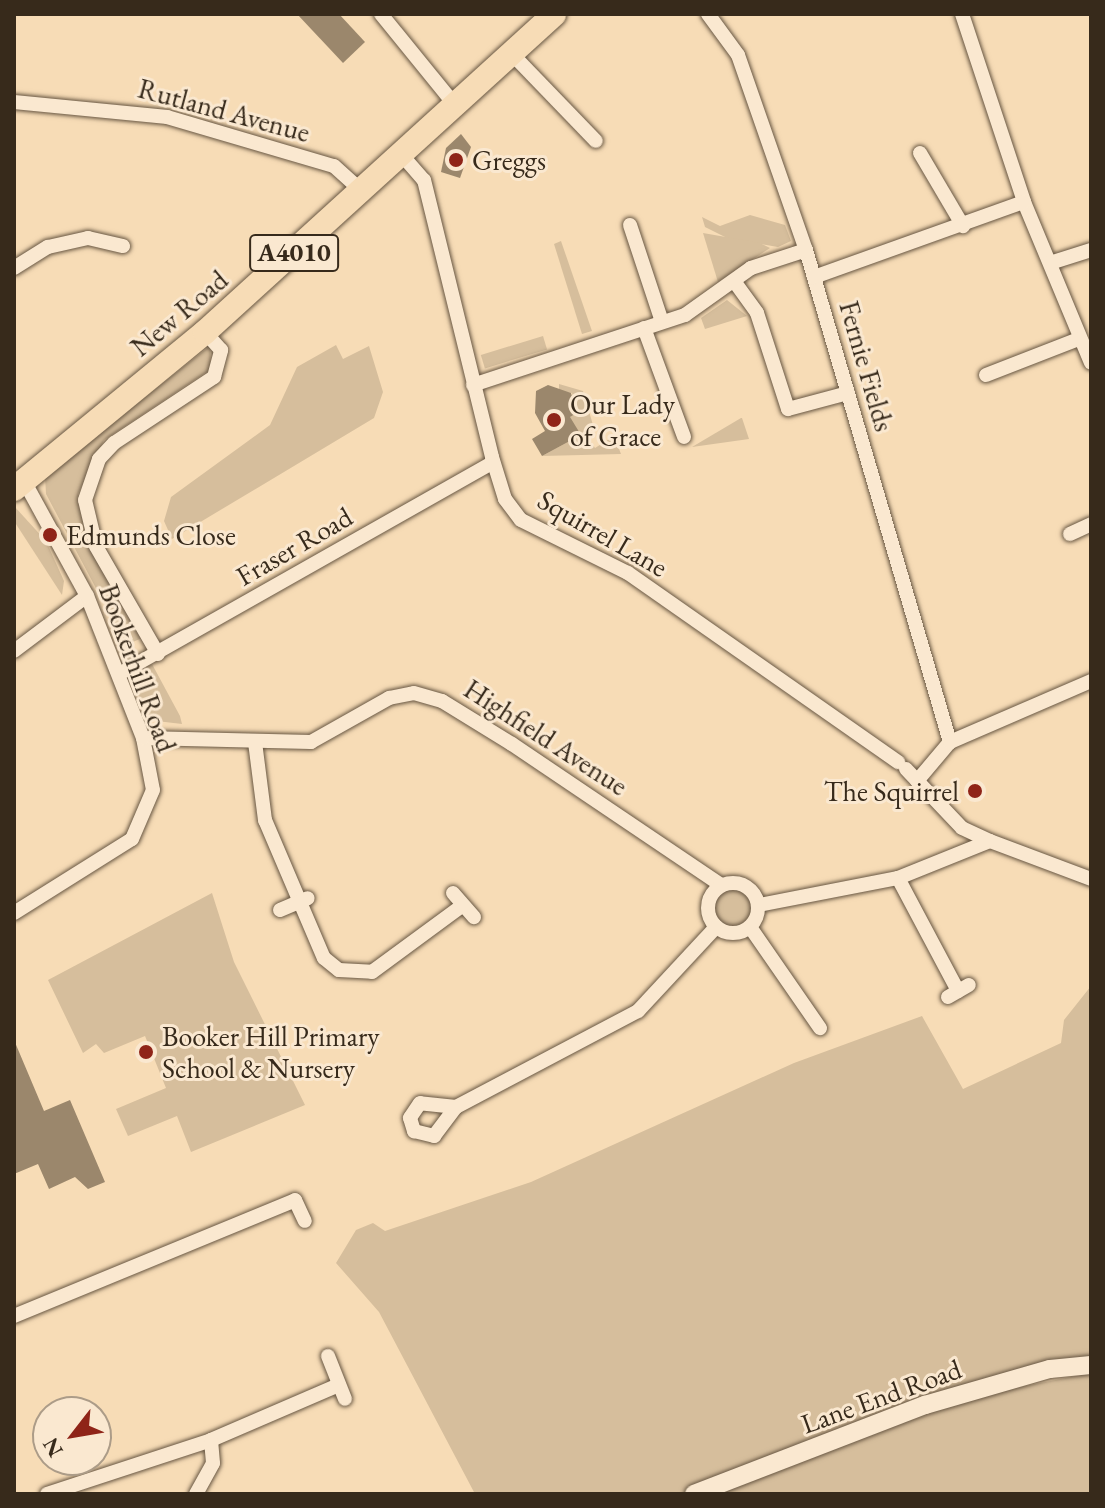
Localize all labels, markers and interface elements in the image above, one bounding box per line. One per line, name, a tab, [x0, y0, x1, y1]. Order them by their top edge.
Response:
street label: Rutland Avenue	[134, 71, 314, 149]
place label: Greggs	[472, 143, 546, 177]
marker: Greggs	[447, 151, 465, 169]
road number: A4010	[248, 231, 340, 275]
street label: New Road	[124, 263, 234, 363]
street label: Fernie Fields	[832, 297, 902, 435]
place label: Our Lady of Grace	[570, 387, 675, 453]
marker: Our Lady of Grace	[545, 411, 563, 429]
street label: Squirrel Lane	[532, 482, 674, 584]
street label: Fraser Road	[230, 499, 358, 593]
place label: Edmunds Close	[66, 518, 236, 552]
marker: Edmunds Close	[41, 526, 59, 544]
street label: Bookerhill Road	[92, 580, 184, 756]
street label: Highfield Avenue	[458, 672, 634, 802]
place label: The Squirrel	[824, 774, 959, 808]
marker: The Squirrel	[966, 782, 984, 800]
place label: Booker Hill Primary School & Nursery	[162, 1019, 380, 1085]
marker: Booker Hill Primary School & Nursery	[137, 1043, 155, 1061]
street label: Lane End Road	[796, 1352, 966, 1440]
north arrow	[32, 1396, 112, 1476]
text: N	[36, 1432, 70, 1463]

